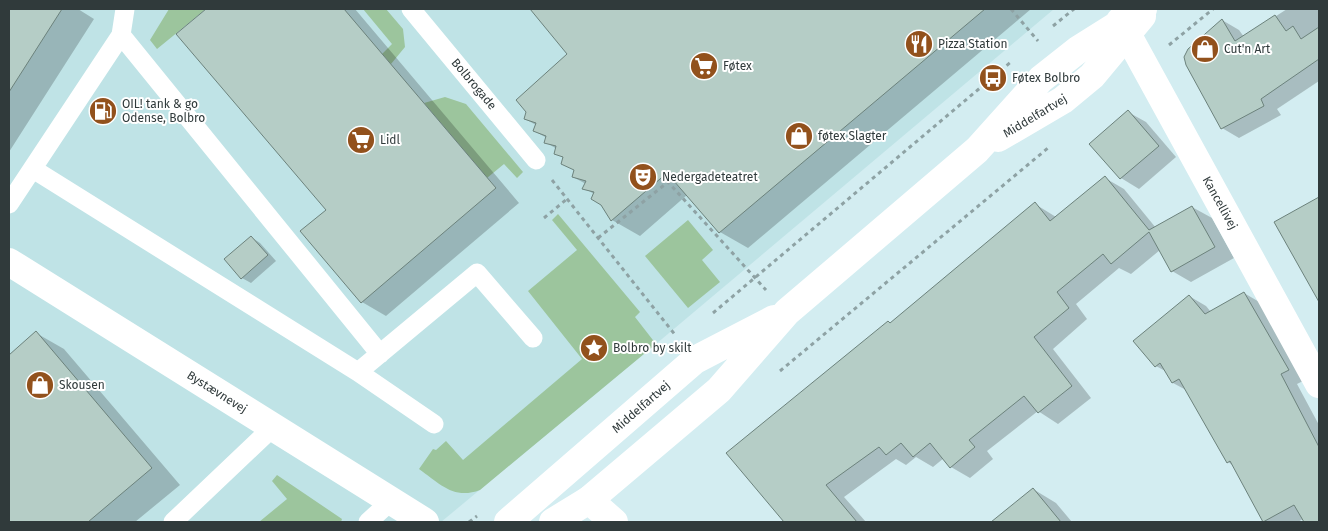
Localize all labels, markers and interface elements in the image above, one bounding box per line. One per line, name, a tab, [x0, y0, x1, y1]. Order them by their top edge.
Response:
restaurant icon: Pizza Station	[904, 29, 934, 59]
shop icon: Cut'n Art	[1190, 34, 1220, 64]
place label: Pizza Station	[938, 37, 1007, 51]
place label: Cut'n Art	[1224, 42, 1271, 56]
supermarket icon: Føtex	[689, 51, 719, 81]
street label: Bolbrogade	[449, 56, 499, 112]
place label: Føtex	[723, 59, 752, 73]
bus stop icon: Føtex Bolbro	[978, 63, 1008, 93]
place label: Føtex Bolbro	[1012, 71, 1080, 85]
street label: Middelfartvej	[1001, 91, 1069, 141]
fuel station icon: OIL! tank & go Odense, Bolbro	[88, 96, 118, 126]
place label: OIL! tank & go Odense, Bolbro	[122, 97, 205, 125]
shop icon: føtex Slagter	[784, 121, 814, 151]
supermarket icon: Lidl	[346, 125, 376, 155]
place label: føtex Slagter	[818, 129, 887, 143]
place label: Lidl	[380, 133, 401, 147]
theatre icon: Nedergadeteatret	[628, 162, 658, 192]
place label: Nedergadeteatret	[662, 170, 758, 184]
street label: Kancellivej	[1200, 174, 1240, 232]
place icon: Bolbro by skilt	[579, 333, 609, 363]
place label: Bolbro by skilt	[613, 341, 692, 355]
street label: Bystævnevej	[184, 368, 250, 416]
shop icon: Skousen	[25, 370, 55, 400]
place label: Skousen	[59, 378, 105, 392]
street label: Middelfartvej	[609, 378, 673, 436]

